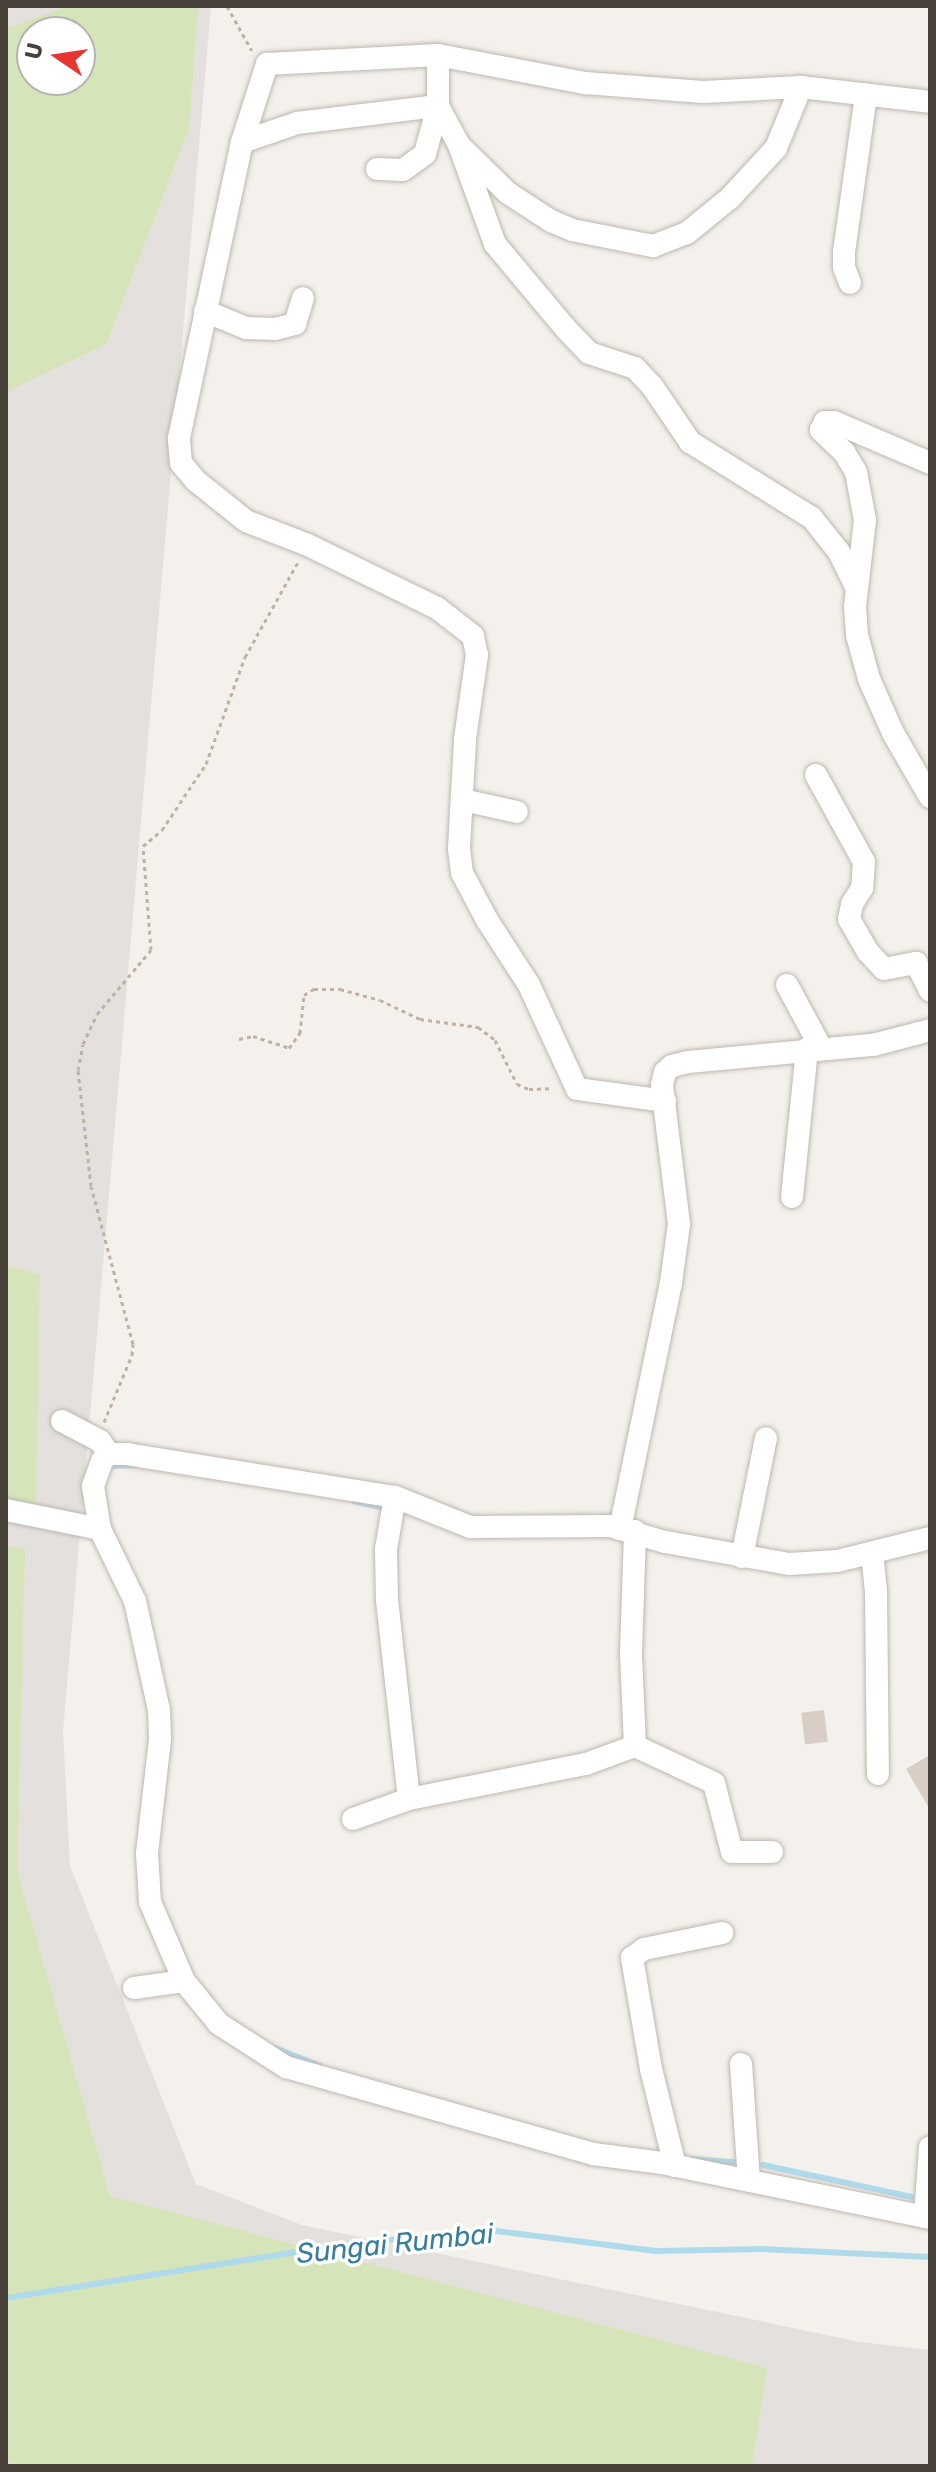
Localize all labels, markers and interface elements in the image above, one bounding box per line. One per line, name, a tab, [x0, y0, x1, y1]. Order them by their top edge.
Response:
north arrow	[16, 16, 96, 96]
text: U	[19, 40, 49, 62]
water label: Sungai Rumbai	[295, 2217, 495, 2271]

